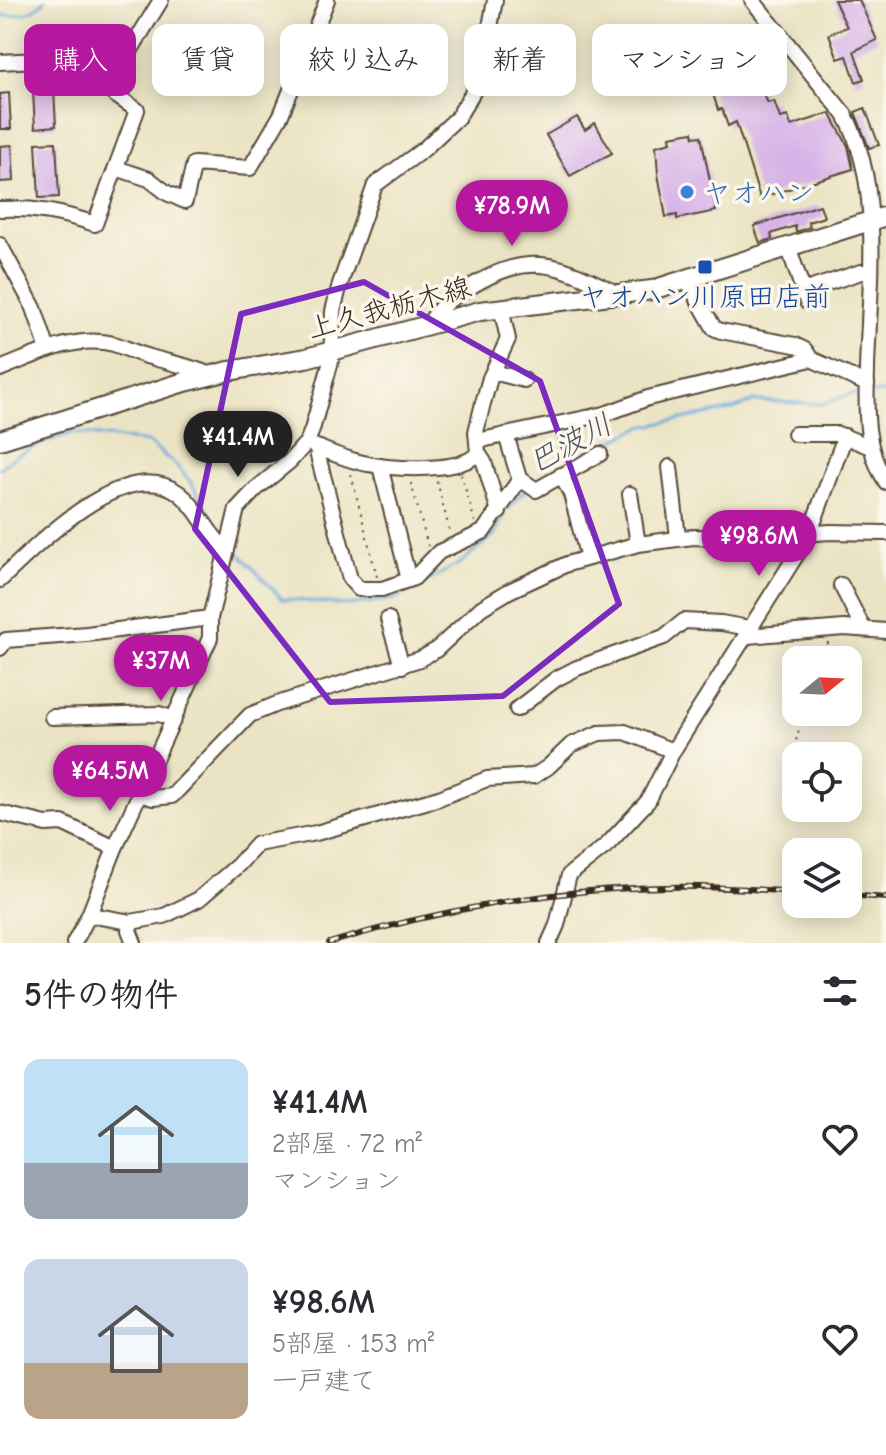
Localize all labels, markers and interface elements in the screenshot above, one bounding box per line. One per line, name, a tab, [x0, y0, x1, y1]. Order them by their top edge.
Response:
chip: 購入	[24, 24, 136, 96]
chip: 賃貸	[152, 24, 264, 96]
chip: 絞り込み	[280, 24, 448, 96]
chip: 新着	[464, 24, 576, 96]
chip: マンション	[592, 24, 787, 96]
place label: ヤオハン	[703, 177, 814, 209]
pin: ¥78.9M	[447, 180, 577, 248]
marker: ヤオハン	[678, 183, 696, 201]
text: ¥78.9M	[474, 191, 550, 221]
marker: ヤオハン川原田店前	[696, 258, 714, 276]
street label: 上久我栃木線	[304, 271, 475, 345]
place label: ヤオハン川原田店前	[579, 281, 831, 313]
water label: 巴波川	[522, 407, 618, 480]
pin: ¥41.4M	[173, 411, 303, 479]
text: ¥41.4M	[201, 422, 275, 452]
pin: ¥98.6M	[694, 510, 824, 578]
text: ¥98.6M	[720, 521, 798, 551]
pin: ¥37M	[114, 635, 208, 703]
text: ¥37M	[132, 646, 190, 676]
north arrow	[782, 646, 862, 726]
map controls	[782, 646, 862, 918]
button: locate	[782, 742, 862, 822]
pin: ¥64.5M	[45, 745, 175, 813]
text: ¥64.5M	[71, 756, 149, 786]
button: layers	[782, 838, 862, 918]
icon: filters	[818, 969, 862, 1013]
text: 5件の物件	[24, 975, 178, 1015]
text: ¥41.4M	[272, 1082, 368, 1122]
icon: home	[88, 1091, 184, 1187]
icon: heart	[818, 1117, 862, 1161]
text: 2部屋 · 72 m²	[272, 1129, 422, 1159]
text: マンション	[272, 1166, 401, 1196]
text: ¥98.6M	[272, 1282, 375, 1322]
icon: home	[88, 1291, 184, 1387]
icon: heart	[818, 1317, 862, 1361]
text: 5部屋 · 153 m²	[272, 1329, 434, 1359]
text: 一戸建て	[272, 1366, 376, 1396]

